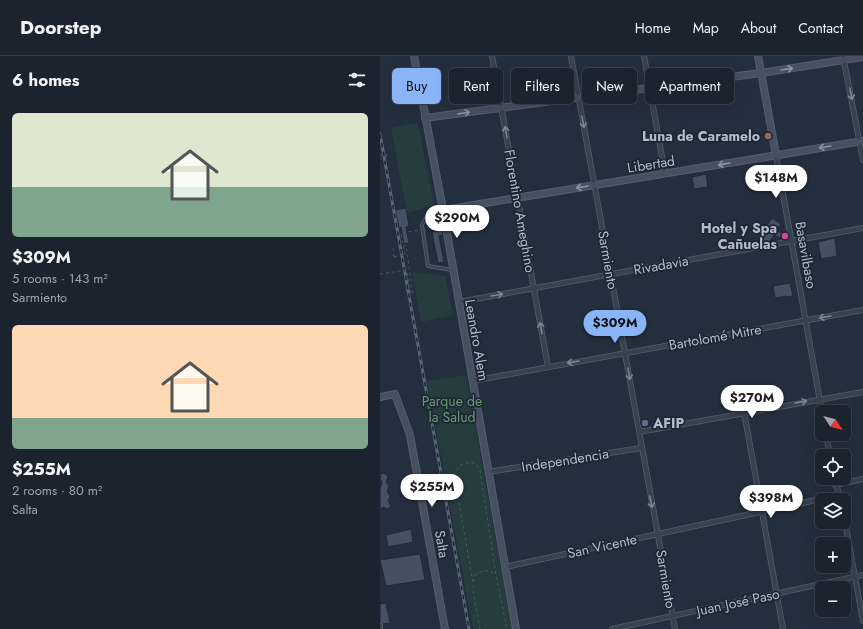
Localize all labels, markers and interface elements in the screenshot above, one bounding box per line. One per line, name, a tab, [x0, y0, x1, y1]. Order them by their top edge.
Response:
text: Doorstep	[20, 14, 101, 41]
text: Home	[635, 18, 671, 38]
text: Map	[693, 18, 719, 38]
text: About	[741, 18, 776, 38]
text: Contact	[798, 18, 843, 38]
one-way arrow	[780, 65, 793, 73]
text: 6 homes	[12, 68, 80, 92]
chip: Buy	[392, 68, 441, 104]
chip: Rent	[449, 68, 503, 104]
chip: Filters	[511, 68, 574, 104]
chip: New	[582, 68, 637, 104]
chip: Apartment	[645, 68, 734, 104]
icon: filters	[346, 69, 368, 91]
one-way arrow	[847, 87, 855, 100]
one-way arrow	[457, 109, 470, 117]
one-way arrow	[580, 115, 588, 128]
one-way arrow	[501, 126, 509, 139]
place label: Luna de Caramelo	[642, 126, 760, 146]
marker: Luna de Caramelo	[763, 131, 773, 141]
icon: home	[154, 139, 226, 211]
one-way arrow	[818, 143, 831, 151]
street label: Florentino Ameghino	[499, 148, 541, 274]
street label: Libertad	[626, 150, 676, 178]
one-way arrow	[718, 160, 731, 168]
pin: $148M	[748, 165, 804, 199]
text: $148M	[754, 168, 798, 187]
one-way arrow	[576, 183, 589, 191]
pin: $290M	[429, 205, 485, 239]
text: $290M	[434, 208, 480, 227]
place label: Hotel y Spa Cañuelas	[701, 218, 778, 254]
street label: Basavilbaso	[790, 220, 822, 291]
street label: Sarmiento	[593, 229, 623, 291]
marker: Hotel y Spa Cañuelas	[780, 231, 790, 241]
text: $309M	[12, 245, 71, 269]
street label: Rivadavia	[632, 250, 690, 280]
text: 5 rooms · 143 m²	[12, 269, 108, 288]
text: Sarmiento	[12, 288, 67, 307]
one-way arrow	[490, 291, 503, 299]
street label: Leandro Alem	[460, 298, 494, 382]
pin: $309M	[587, 310, 643, 344]
text: $309M	[592, 313, 638, 332]
one-way arrow	[819, 313, 832, 321]
street label: Bartolomé Mitre	[667, 319, 763, 355]
one-way arrow	[537, 322, 545, 335]
icon: home	[154, 351, 226, 423]
one-way arrow	[567, 359, 580, 367]
one-way arrow	[625, 367, 633, 380]
pin: $270M	[724, 385, 780, 419]
text: $270M	[730, 388, 774, 407]
park label: Parque de la Salud	[422, 391, 482, 427]
one-way arrow	[794, 398, 807, 406]
north arrow	[815, 405, 851, 441]
map controls	[815, 405, 851, 617]
place label: AFIP	[652, 413, 685, 433]
marker: AFIP	[640, 418, 650, 428]
street label: Independencia	[520, 443, 610, 477]
button: locate	[815, 449, 851, 485]
text: $255M	[12, 457, 71, 481]
pin: $255M	[404, 474, 460, 508]
text: $255M	[410, 477, 454, 496]
text: 2 rooms · 80 m²	[12, 481, 102, 500]
pin: $398M	[743, 485, 799, 519]
text: $398M	[749, 488, 793, 507]
button: layers	[815, 493, 851, 529]
one-way arrow	[648, 495, 656, 508]
text: Salta	[12, 500, 38, 519]
street label: Salta	[430, 529, 454, 559]
street label: San Vicente	[565, 529, 639, 563]
button: +	[815, 537, 851, 573]
street label: Sarmiento	[651, 548, 681, 610]
button: −	[815, 581, 851, 617]
street label: Juan José Paso	[693, 583, 782, 621]

